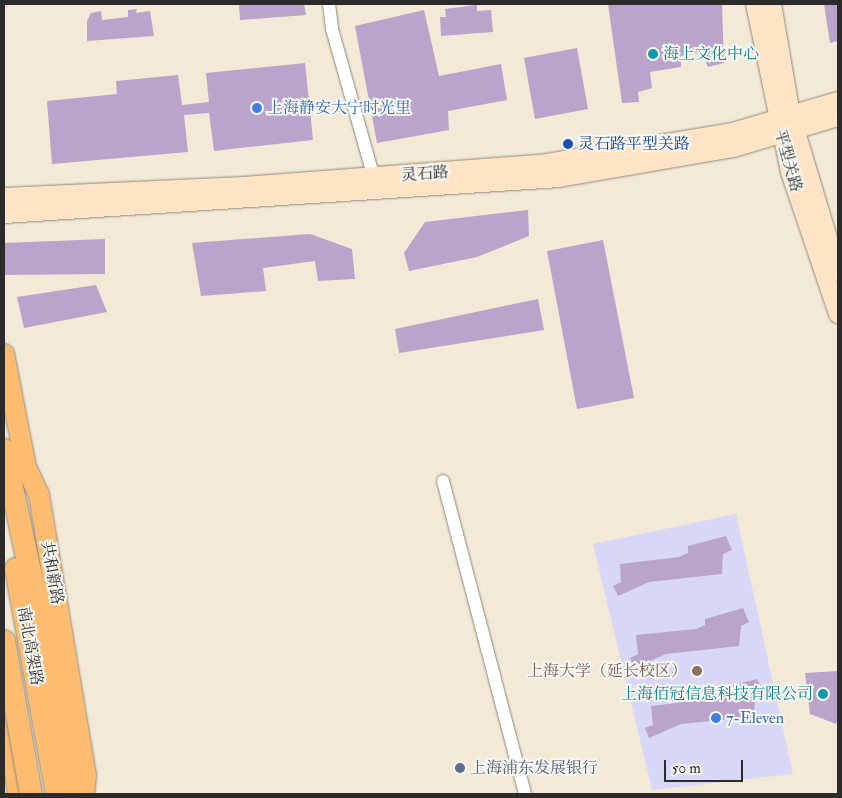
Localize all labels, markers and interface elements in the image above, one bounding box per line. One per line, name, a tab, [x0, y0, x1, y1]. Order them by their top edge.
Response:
place label: 海上文化中心	[663, 44, 759, 64]
marker: 海上文化中心	[647, 48, 659, 60]
place label: 上海静安大宁时光里	[267, 98, 411, 118]
marker: 上海静安大宁时光里	[251, 102, 263, 114]
street label: 平型关路	[770, 128, 806, 194]
place label: 灵石路平型关路	[578, 134, 690, 154]
marker: 灵石路平型关路	[562, 138, 574, 150]
street label: 灵石路	[400, 163, 450, 185]
street label: 共和新路	[37, 540, 67, 606]
street label: 南北高架路	[14, 605, 46, 687]
place label: 上海大学（延长校区）	[527, 661, 687, 681]
marker: 上海大学（延长校区）	[691, 665, 703, 677]
place label: 上海佰冠信息科技有限公司	[621, 684, 813, 704]
marker: 上海佰冠信息科技有限公司	[817, 688, 829, 700]
place label: 7-Eleven	[726, 708, 784, 728]
marker: 7-Eleven	[710, 712, 722, 724]
scale bar	[667, 750, 746, 782]
place label: 上海浦东发展银行	[470, 758, 598, 778]
text: 50 m	[672, 759, 701, 778]
marker: 上海浦东发展银行	[454, 762, 466, 774]

